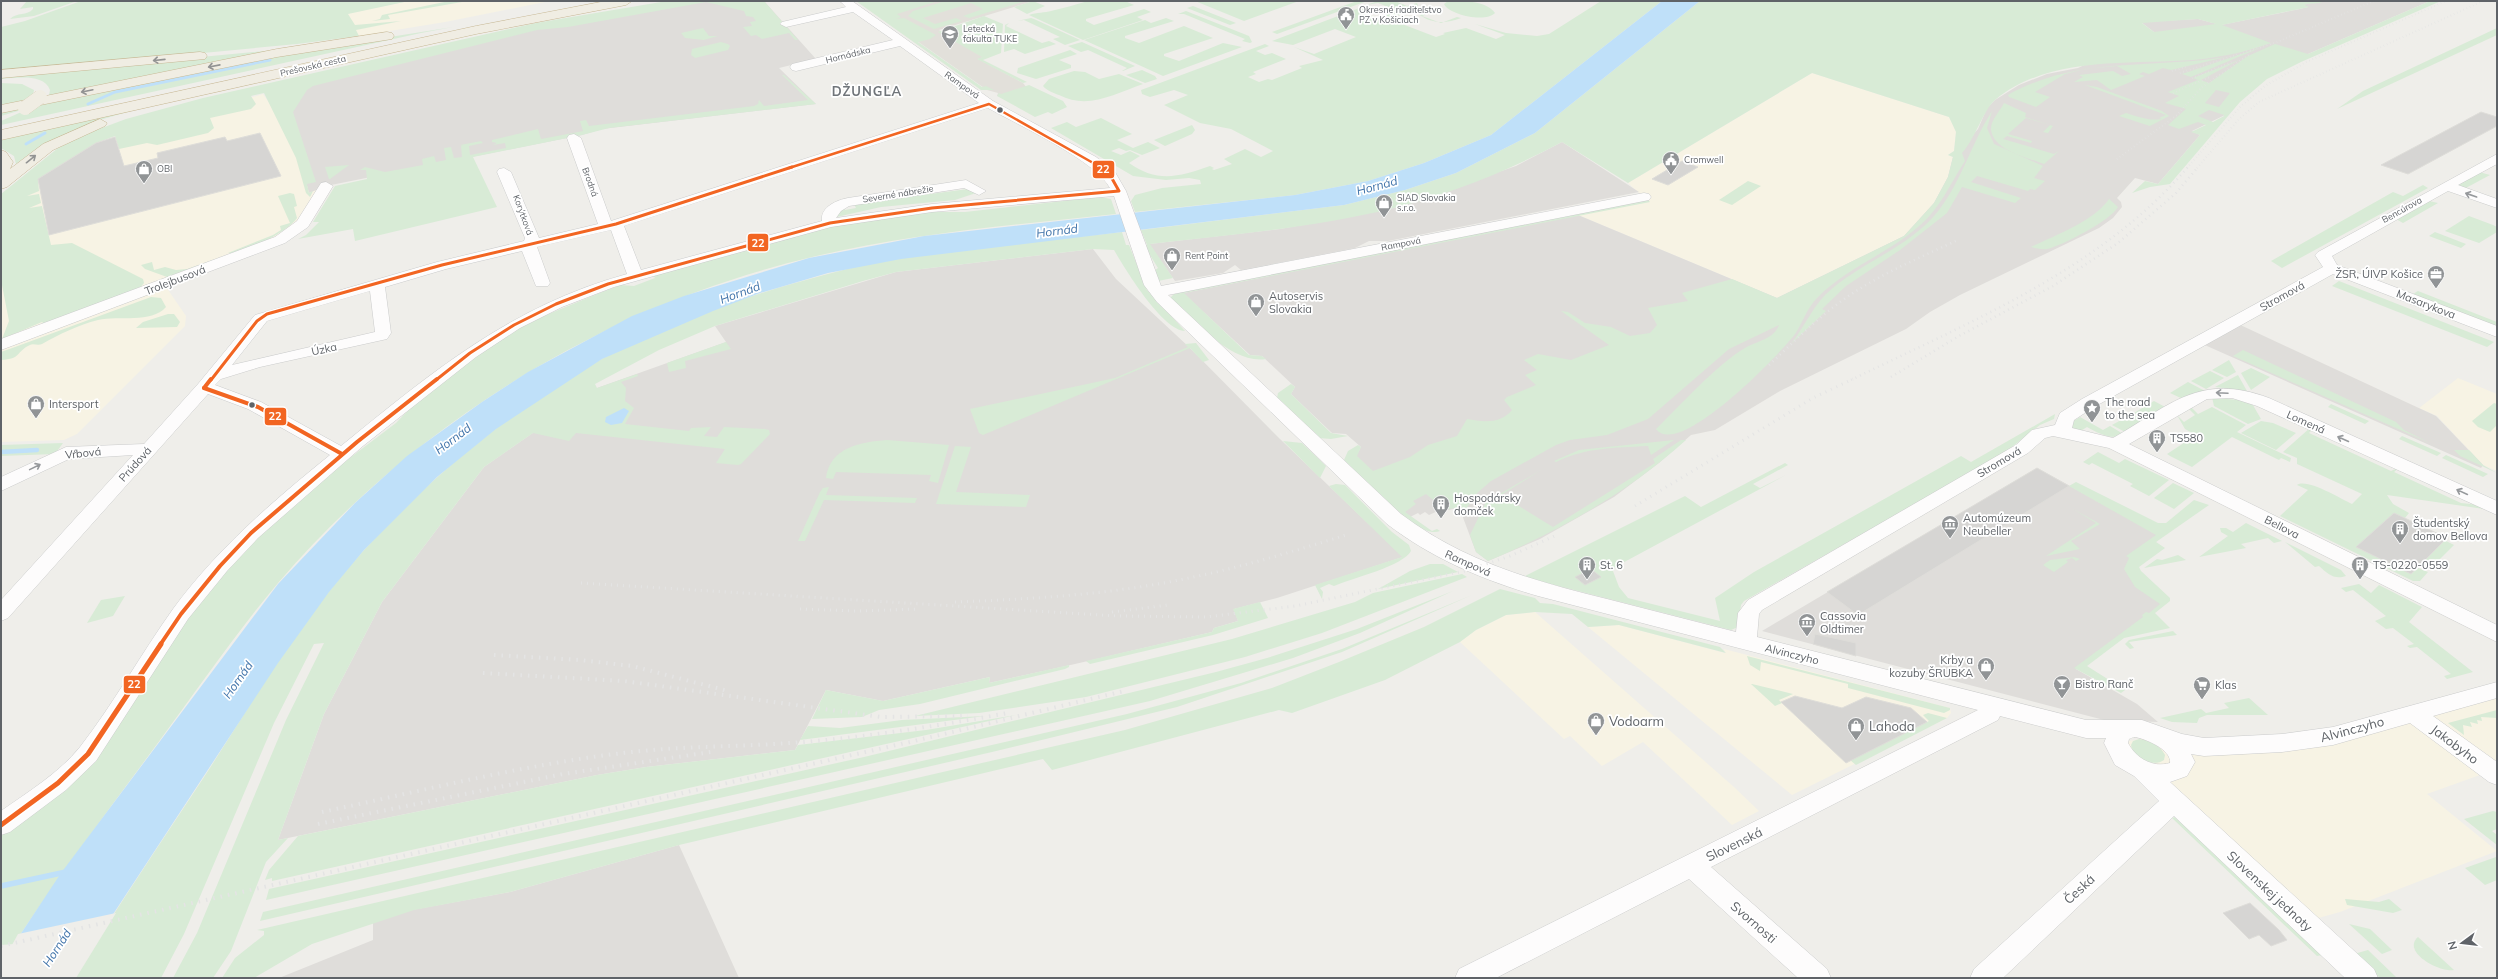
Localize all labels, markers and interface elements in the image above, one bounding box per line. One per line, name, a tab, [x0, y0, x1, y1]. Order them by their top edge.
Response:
place label: Okresné riaditeľstvo PZ v Košiciach	[1359, 4, 1442, 25]
public building icon: Okresné riaditeľstvo PZ v Košiciach	[1336, 5, 1356, 30]
place label: Letecká fakulta TUKE	[963, 23, 1017, 44]
school or university icon: Letecká fakulta TUKE	[940, 24, 960, 49]
street label: Hornádska	[824, 44, 871, 65]
street label: Prešovská cesta	[279, 53, 347, 78]
one-way arrow	[153, 56, 166, 63]
one-way arrow	[208, 62, 221, 70]
street label: Rampová	[943, 69, 982, 101]
district label: DŽUNGĽA	[832, 83, 902, 99]
one-way arrow	[80, 88, 93, 96]
unlabelled marker	[995, 105, 1005, 115]
public building icon: Cromwell	[1661, 150, 1681, 175]
place label: Cromwell	[1684, 154, 1723, 165]
one-way arrow	[26, 155, 37, 164]
shop icon: OBI	[134, 159, 154, 184]
line badge: 22	[1092, 160, 1115, 179]
text: 22	[1096, 162, 1110, 176]
place label: OBI	[157, 163, 172, 174]
street label: Brodná	[580, 166, 601, 198]
water label: Hornád	[1355, 173, 1400, 198]
street label: Severné nábrežie	[862, 182, 934, 205]
one-way arrow	[2466, 191, 2478, 199]
place label: SIAD Slovakia s.r.o.	[1397, 192, 1456, 213]
street label: Korýtková	[510, 193, 536, 237]
shop icon: SIAD Slovakia s.r.o.	[1374, 193, 1394, 218]
street label: Bencúrova	[2380, 194, 2424, 225]
water label: Hornád	[1035, 220, 1079, 240]
line badge: 22	[747, 233, 769, 252]
street label: Rampová	[1380, 234, 1422, 253]
text: 22	[751, 236, 765, 250]
shop icon: Rent Point	[1162, 246, 1182, 271]
place label: Rent Point	[1185, 250, 1228, 261]
street label: Trolejbusová	[142, 262, 208, 298]
office icon: ŽSR, ÚIVP Košice	[2426, 264, 2446, 289]
place label: ŽSR, ÚIVP Košice	[2335, 267, 2423, 281]
water label: Hornád	[718, 278, 763, 307]
street label: Stromová	[2257, 278, 2307, 314]
street label: Masarykova	[2394, 286, 2458, 322]
place label: Autoservis Slovakia	[1269, 289, 1323, 316]
shop icon: Autoservis Slovakia	[1246, 292, 1266, 317]
street label: Úzka	[310, 339, 338, 359]
one-way arrow	[2216, 389, 2229, 397]
shop icon: Intersport	[26, 394, 46, 419]
place label: The road to the sea	[2105, 395, 2155, 422]
place label: Intersport	[49, 397, 99, 411]
place icon: The road to the sea	[2082, 398, 2102, 423]
unlabelled marker	[247, 400, 257, 410]
line badge: 22	[264, 407, 287, 426]
street label: Lomená	[2284, 407, 2328, 437]
text: 22	[268, 409, 282, 423]
water label: Hornád	[431, 420, 475, 457]
building icon: TS580	[2147, 428, 2167, 453]
place label: TS580	[2170, 431, 2203, 445]
one-way arrow	[2338, 434, 2350, 442]
street label: Prúdová	[116, 443, 154, 485]
street label: Stromová	[1974, 443, 2024, 481]
street label: Vŕbová	[64, 444, 102, 462]
one-way arrow	[29, 463, 41, 470]
one-way arrow	[2456, 488, 2468, 496]
place label: Hospodársky domček	[1454, 491, 1521, 518]
building icon: Hospodársky domček	[1431, 494, 1451, 519]
place label: Automúzeum Neubeller	[1963, 511, 2031, 538]
street label: Bellova	[2262, 512, 2302, 542]
museum icon: Automúzeum Neubeller	[1940, 514, 1960, 539]
place label: Študentský domov Bellova	[2413, 516, 2488, 543]
building icon: Študentský domov Bellova	[2390, 519, 2410, 544]
street label: Rampová	[1443, 547, 1493, 579]
building icon: St. 6	[1577, 555, 1597, 580]
building icon: TS-0220-0559	[2350, 555, 2370, 580]
place label: St. 6	[1600, 558, 1623, 572]
place label: TS-0220-0559	[2373, 558, 2448, 572]
place label: Cassovia Oldtimer	[1820, 609, 1866, 636]
museum icon: Cassovia Oldtimer	[1797, 612, 1817, 637]
street label: Alvinczyho	[1763, 641, 1821, 667]
place label: Krby a kozuby ŠRUBKA	[1889, 653, 1973, 680]
shop icon: Krby a kozuby ŠRUBKA	[1976, 656, 1996, 681]
water label: Hornád	[219, 658, 256, 701]
bar icon: Bistro Ranč	[2052, 674, 2072, 699]
line badge: 22	[123, 675, 146, 694]
supermarket icon: Klas	[2192, 675, 2212, 700]
text: 22	[127, 677, 141, 691]
place label: Bistro Ranč	[2075, 677, 2134, 691]
place label: Klas	[2215, 678, 2237, 692]
shop icon: Vodoarm	[1586, 711, 1606, 736]
place label: Vodoarm	[1609, 713, 1664, 729]
street label: Alvinczyho	[2318, 713, 2386, 745]
shop icon: Lahoda	[1846, 716, 1866, 741]
place label: Lahoda	[1869, 718, 1915, 734]
street label: Jakobyho	[2428, 721, 2482, 767]
street label: Slovenská	[1703, 823, 1765, 865]
street label: Slovenskej jednoty	[2224, 847, 2316, 935]
street label: Česká	[2060, 871, 2098, 907]
street label: Svornosti	[1728, 898, 1780, 946]
north arrow	[2442, 923, 2482, 963]
water label: Hornád	[39, 925, 75, 969]
text: N	[2445, 940, 2460, 951]

